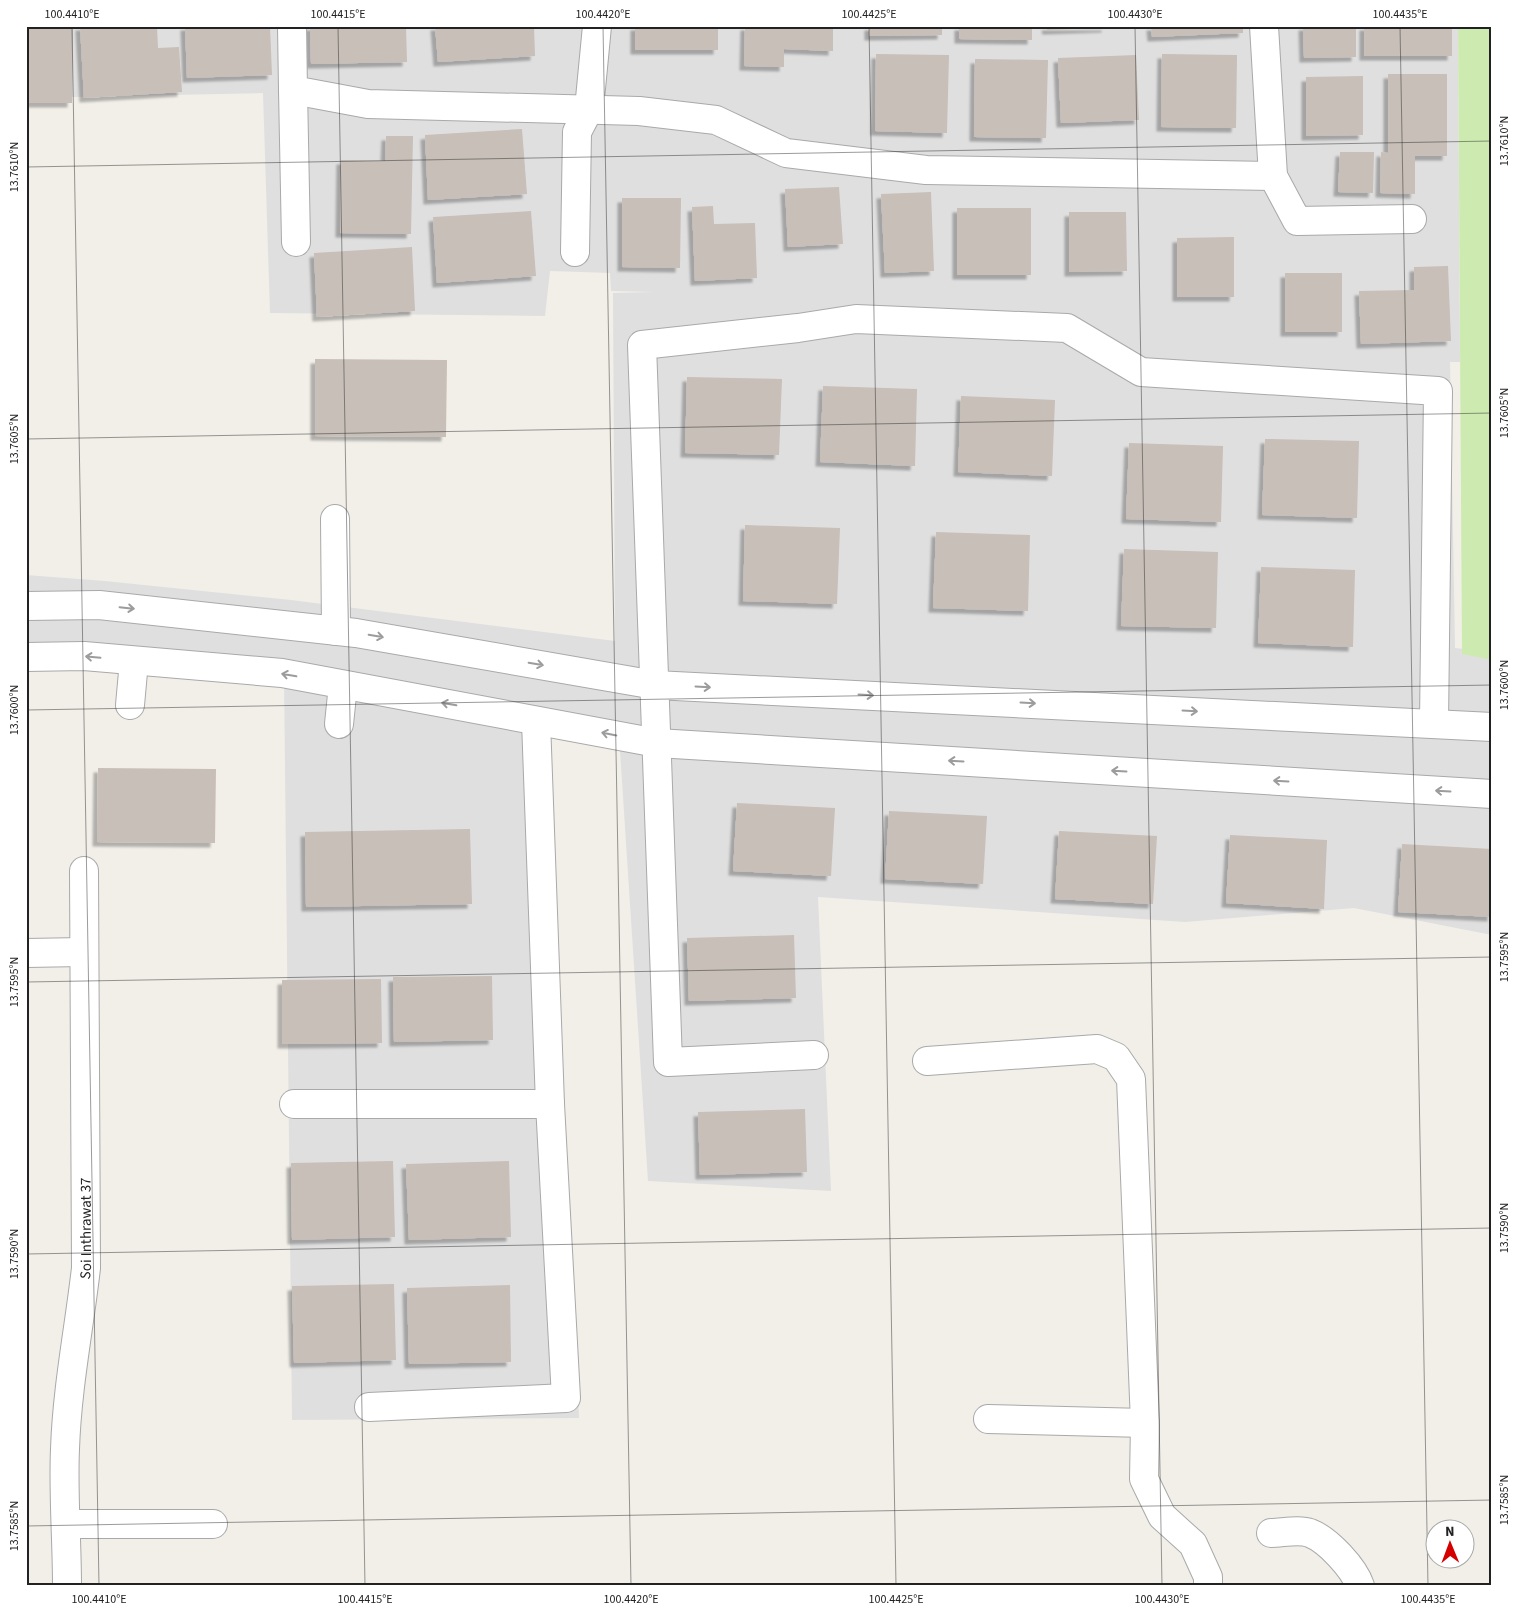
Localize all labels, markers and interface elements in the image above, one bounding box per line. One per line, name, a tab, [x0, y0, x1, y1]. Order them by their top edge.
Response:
text: 100.4410°E	[44, 6, 100, 23]
text: 100.4415°E	[310, 6, 366, 23]
text: 100.4420°E	[575, 6, 631, 23]
text: 100.4425°E	[841, 6, 897, 23]
text: 100.4430°E	[1107, 6, 1163, 23]
text: 100.4435°E	[1372, 6, 1428, 23]
text: 13.7610°N	[1496, 116, 1513, 166]
text: 13.7610°N	[6, 142, 23, 192]
text: 13.7605°N	[1496, 388, 1513, 438]
text: 13.7605°N	[6, 414, 23, 464]
one-way arrow	[119, 603, 135, 613]
one-way arrow	[367, 632, 383, 642]
one-way arrow	[85, 652, 101, 662]
one-way arrow	[527, 660, 543, 670]
text: 13.7600°N	[1496, 660, 1513, 710]
one-way arrow	[282, 669, 298, 679]
one-way arrow	[695, 683, 711, 692]
text: 13.7600°N	[6, 685, 23, 735]
one-way arrow	[857, 691, 873, 700]
one-way arrow	[442, 699, 458, 709]
one-way arrow	[1020, 699, 1036, 708]
one-way arrow	[1182, 707, 1198, 716]
one-way arrow	[601, 729, 617, 738]
one-way arrow	[949, 757, 965, 766]
one-way arrow	[1111, 767, 1127, 776]
one-way arrow	[1273, 777, 1289, 786]
one-way arrow	[1435, 786, 1451, 796]
text: 13.7595°N	[1496, 932, 1513, 982]
text: 13.7595°N	[6, 957, 23, 1007]
street label: Soi Inthrawat 37	[75, 1177, 97, 1280]
text: 13.7590°N	[1496, 1203, 1513, 1253]
text: 13.7590°N	[6, 1229, 23, 1279]
text: 13.7585°N	[1496, 1475, 1513, 1525]
text: 13.7585°N	[6, 1501, 23, 1551]
north arrow	[1426, 1520, 1476, 1570]
text: N	[1445, 1522, 1455, 1542]
text: 100.4410°E	[71, 1591, 127, 1608]
text: 100.4415°E	[337, 1591, 393, 1608]
text: 100.4420°E	[603, 1591, 659, 1608]
text: 100.4425°E	[868, 1591, 924, 1608]
text: 100.4430°E	[1134, 1591, 1190, 1608]
text: 100.4435°E	[1400, 1591, 1456, 1608]

